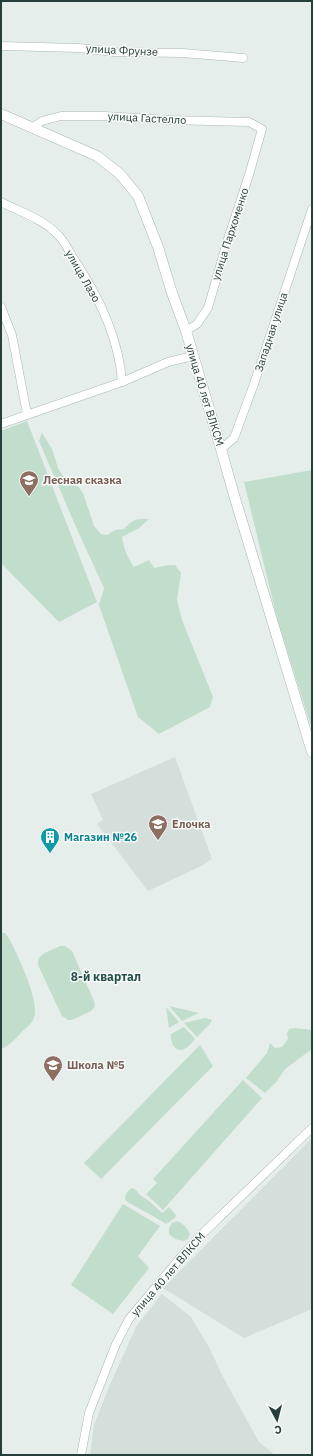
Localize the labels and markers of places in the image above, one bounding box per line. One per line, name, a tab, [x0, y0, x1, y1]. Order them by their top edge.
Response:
school or university icon: Лесная сказка	[18, 469, 40, 497]
place label: Лесная сказка	[43, 473, 122, 487]
school or university icon: Елочка	[147, 813, 169, 841]
place label: Елочка	[172, 817, 211, 831]
building icon: Магазин №26	[39, 826, 61, 854]
place label: Магазин №26	[64, 830, 138, 844]
school or university icon: Школа №5	[42, 1054, 64, 1082]
place label: Школа №5	[67, 1058, 125, 1072]

